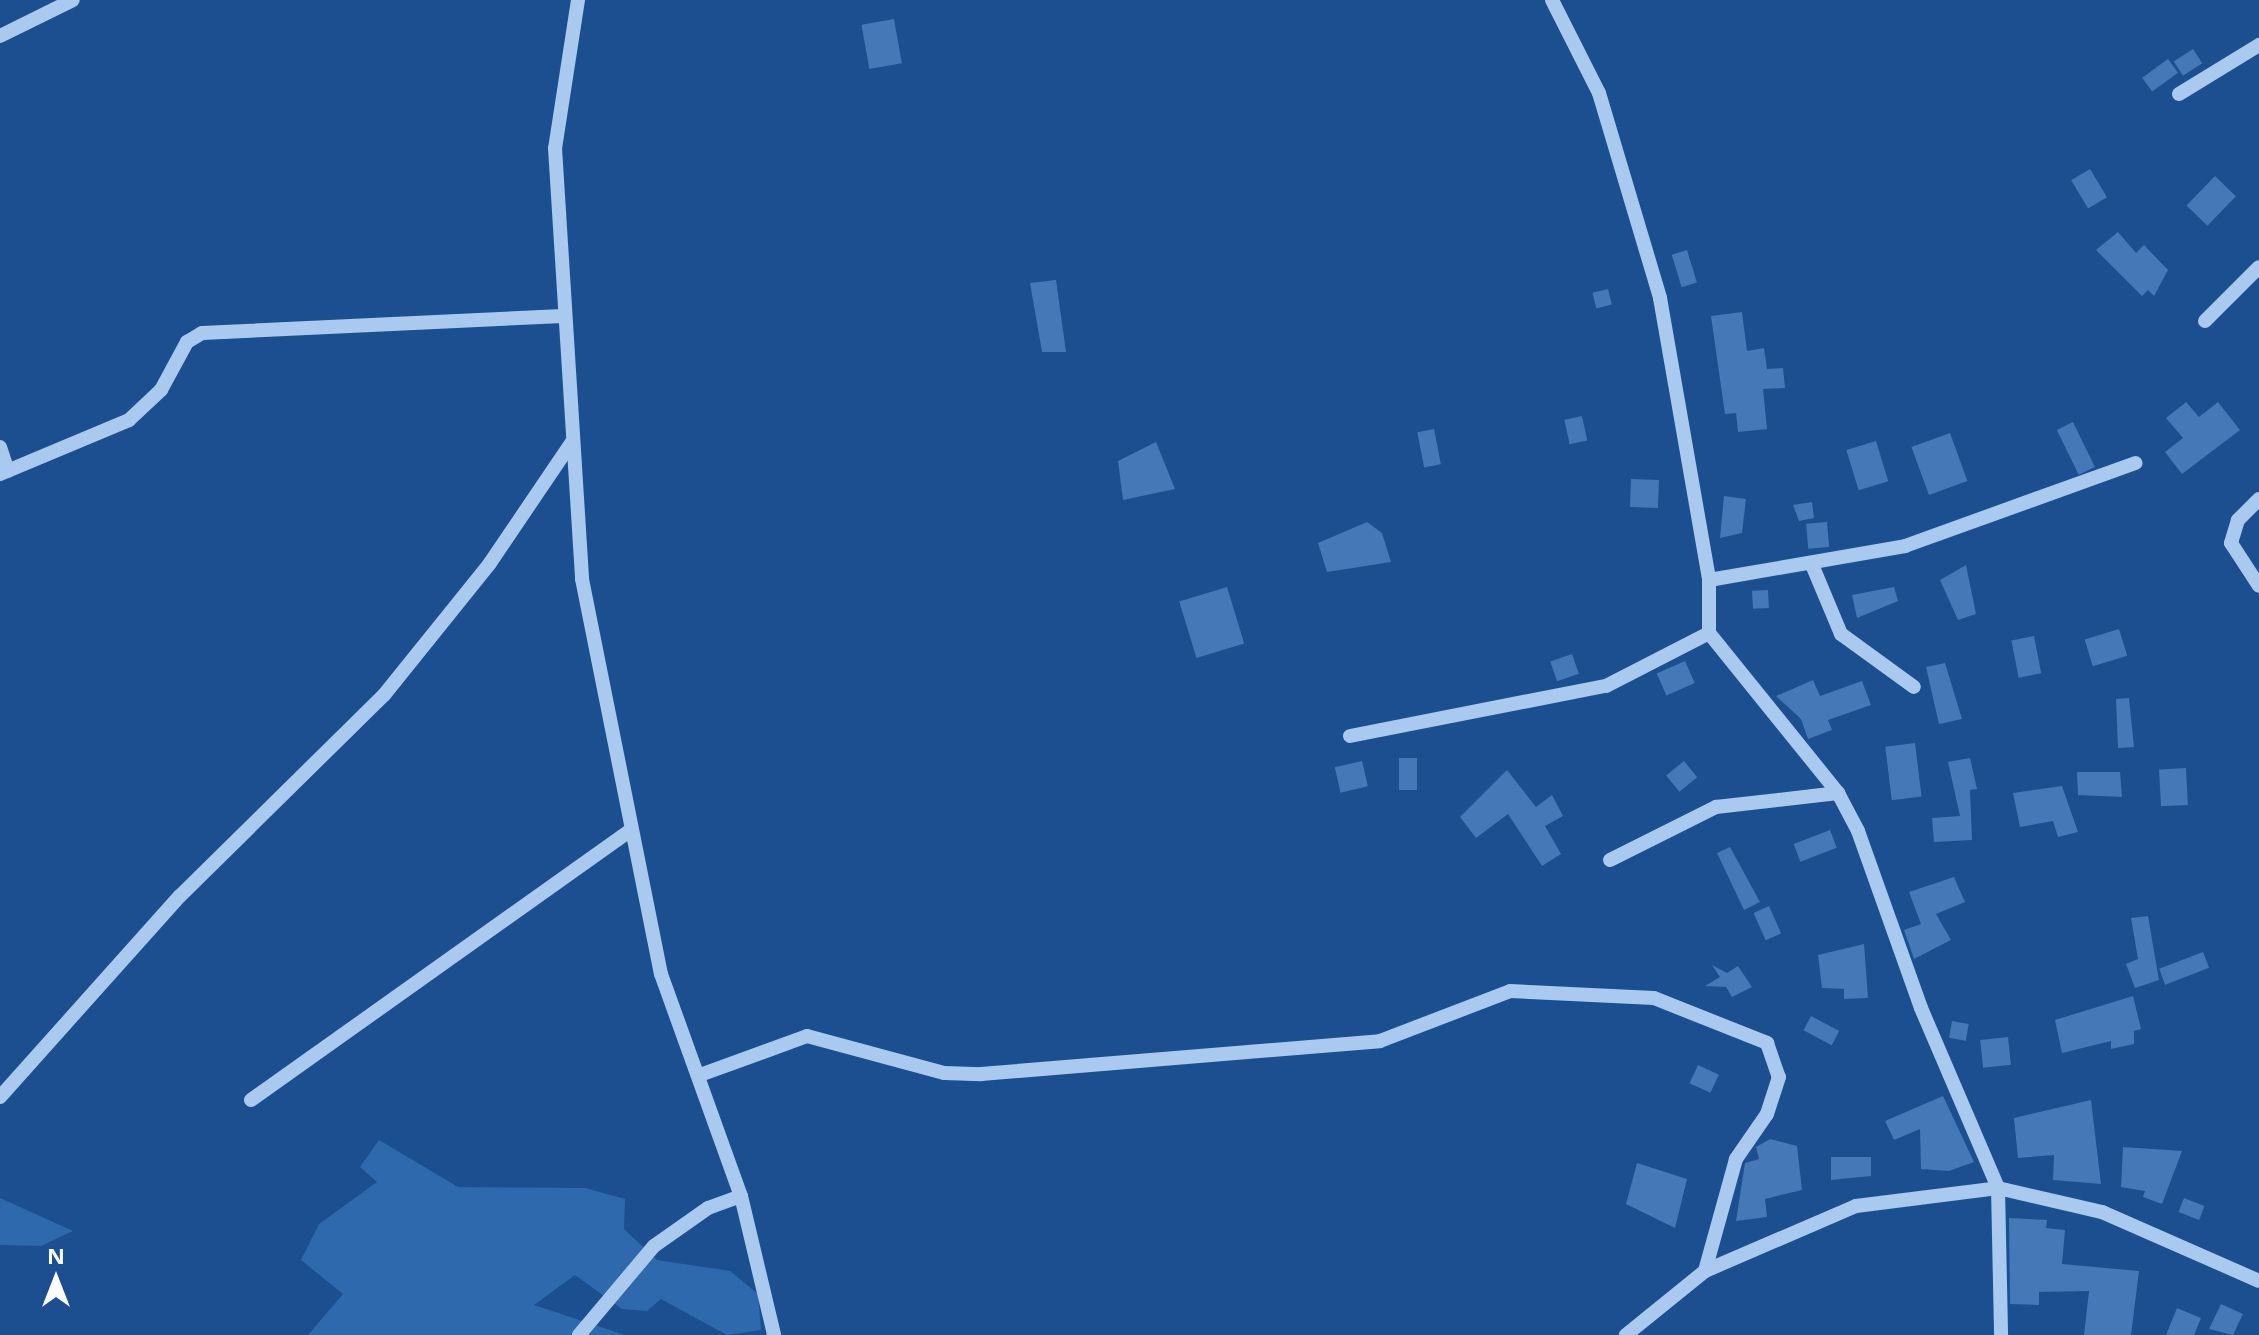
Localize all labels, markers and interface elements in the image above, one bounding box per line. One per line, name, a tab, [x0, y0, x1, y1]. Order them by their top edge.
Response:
north arrow	[16, 1239, 96, 1319]
text: N	[47, 1240, 65, 1270]

